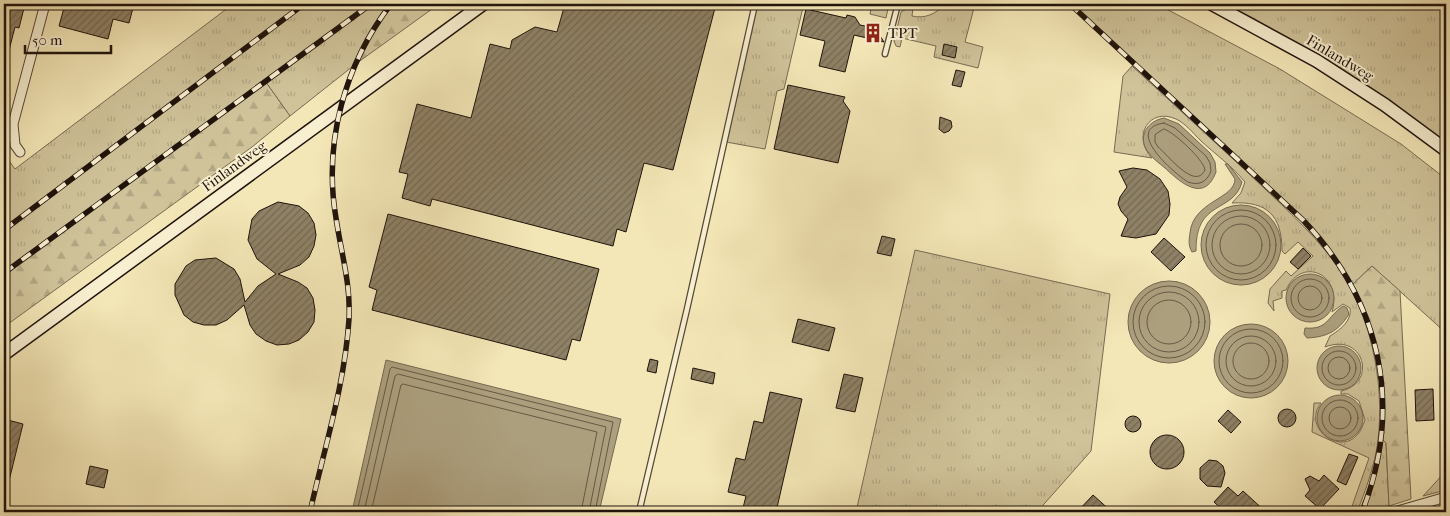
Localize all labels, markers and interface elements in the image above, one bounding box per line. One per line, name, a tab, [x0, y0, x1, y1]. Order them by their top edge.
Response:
scale bar	[25, 22, 111, 54]
building icon: TPT	[862, 22, 884, 44]
place label: TPT	[888, 24, 918, 42]
text: 50 m	[32, 31, 63, 49]
street label: Finlandweg	[1303, 31, 1378, 86]
street label: Finlandweg	[198, 136, 271, 195]

